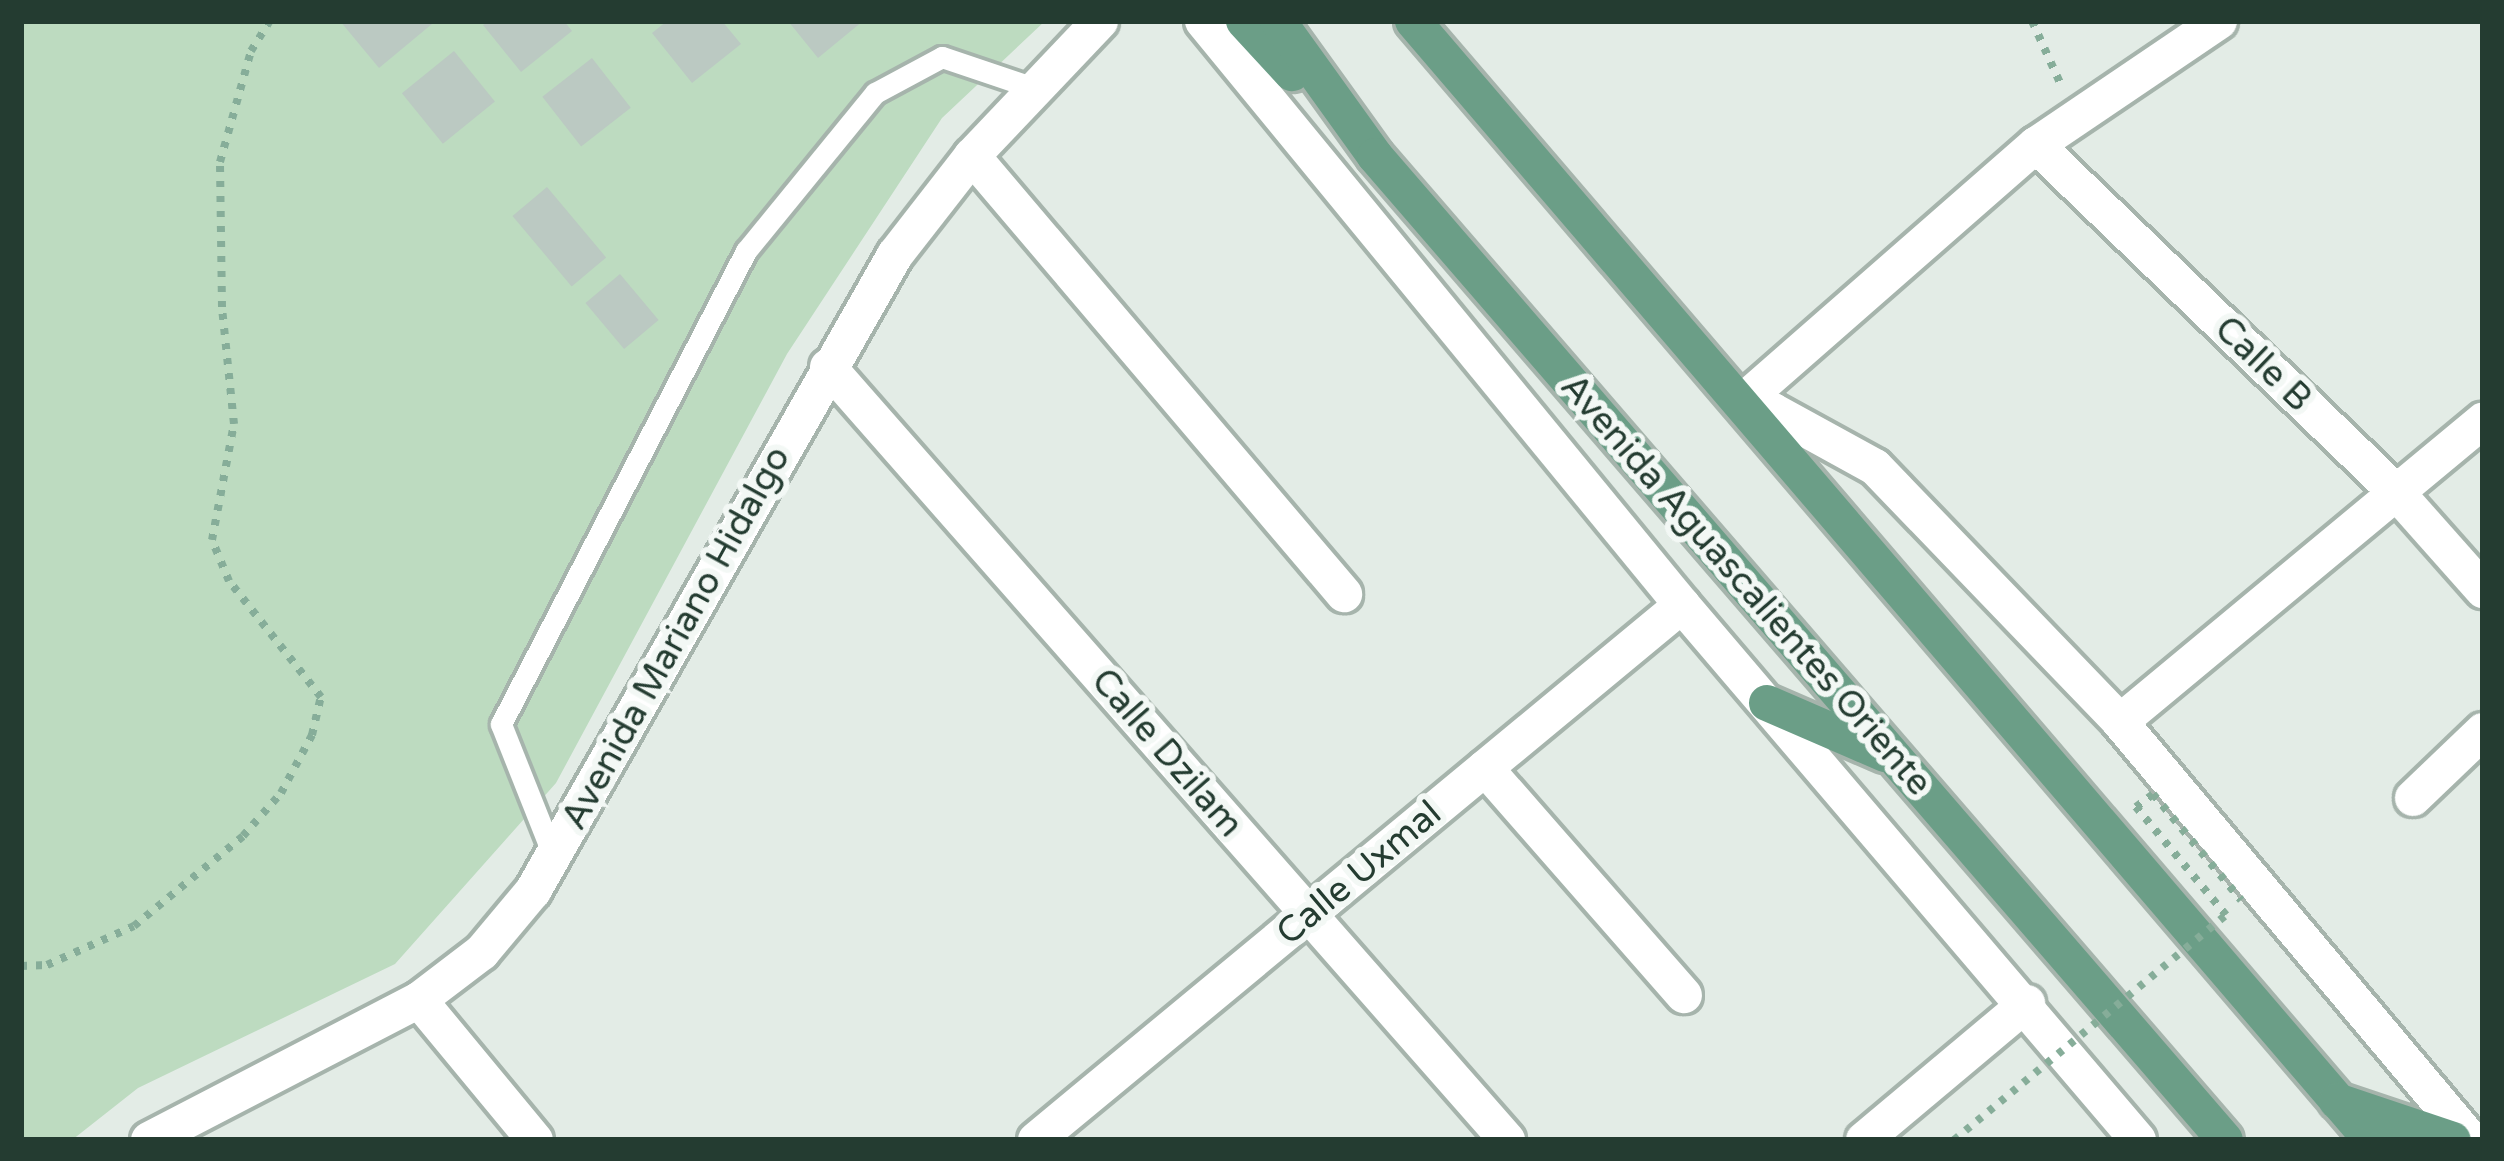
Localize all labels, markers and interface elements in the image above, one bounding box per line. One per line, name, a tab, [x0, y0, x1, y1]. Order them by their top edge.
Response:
street label: Calle B	[2206, 308, 2320, 420]
street label: Avenida Aguascalientes Oriente	[1551, 366, 1941, 804]
street label: Avenida Mariano Hidalgo	[553, 439, 799, 837]
street label: Calle Dzilam	[1082, 660, 1252, 846]
street label: Calle Uxmal	[1268, 792, 1450, 954]

